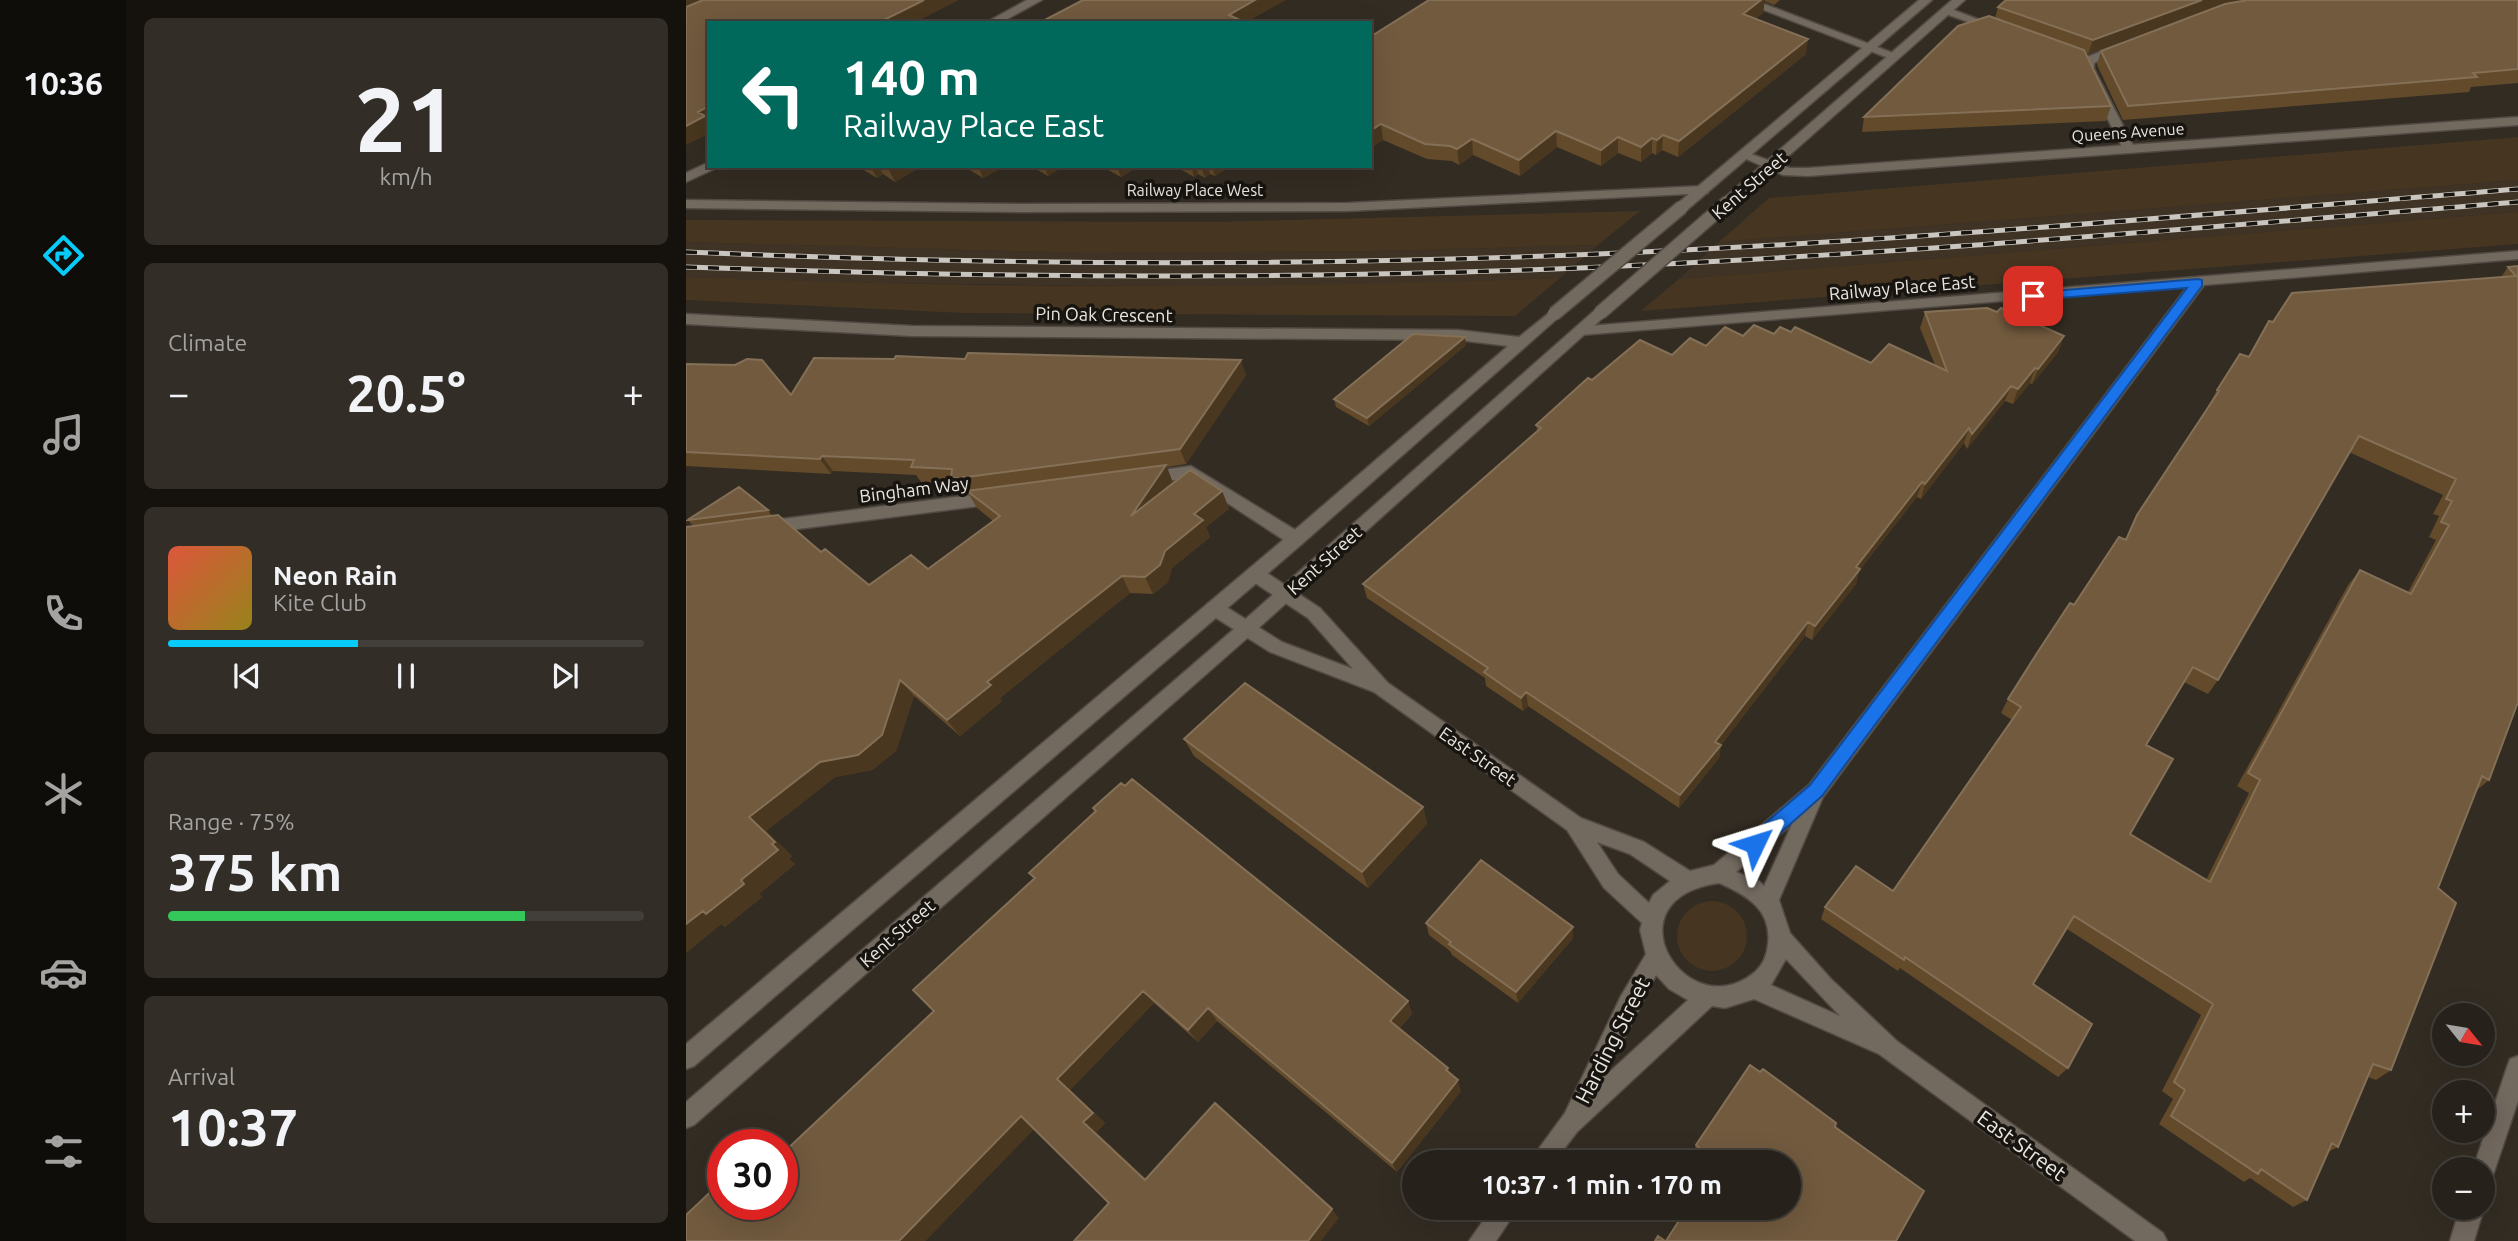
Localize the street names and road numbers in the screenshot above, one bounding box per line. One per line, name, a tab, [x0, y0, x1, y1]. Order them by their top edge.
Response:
street label: Queens Avenue	[2071, 119, 2185, 145]
street label: Kent Street	[1708, 147, 1790, 223]
street label: Railway Place West	[1127, 181, 1264, 199]
street label: Railway Place East	[1828, 271, 1976, 303]
street label: Pin Oak Crescent	[1035, 303, 1173, 325]
street label: Bingham Way	[858, 472, 970, 506]
street label: Kent Street	[1283, 522, 1365, 598]
street label: East Street	[1436, 722, 1520, 790]
street label: Kent Street	[856, 895, 938, 971]
street label: Harding Street	[1570, 973, 1654, 1107]
street label: East Street	[1973, 1105, 2071, 1185]

